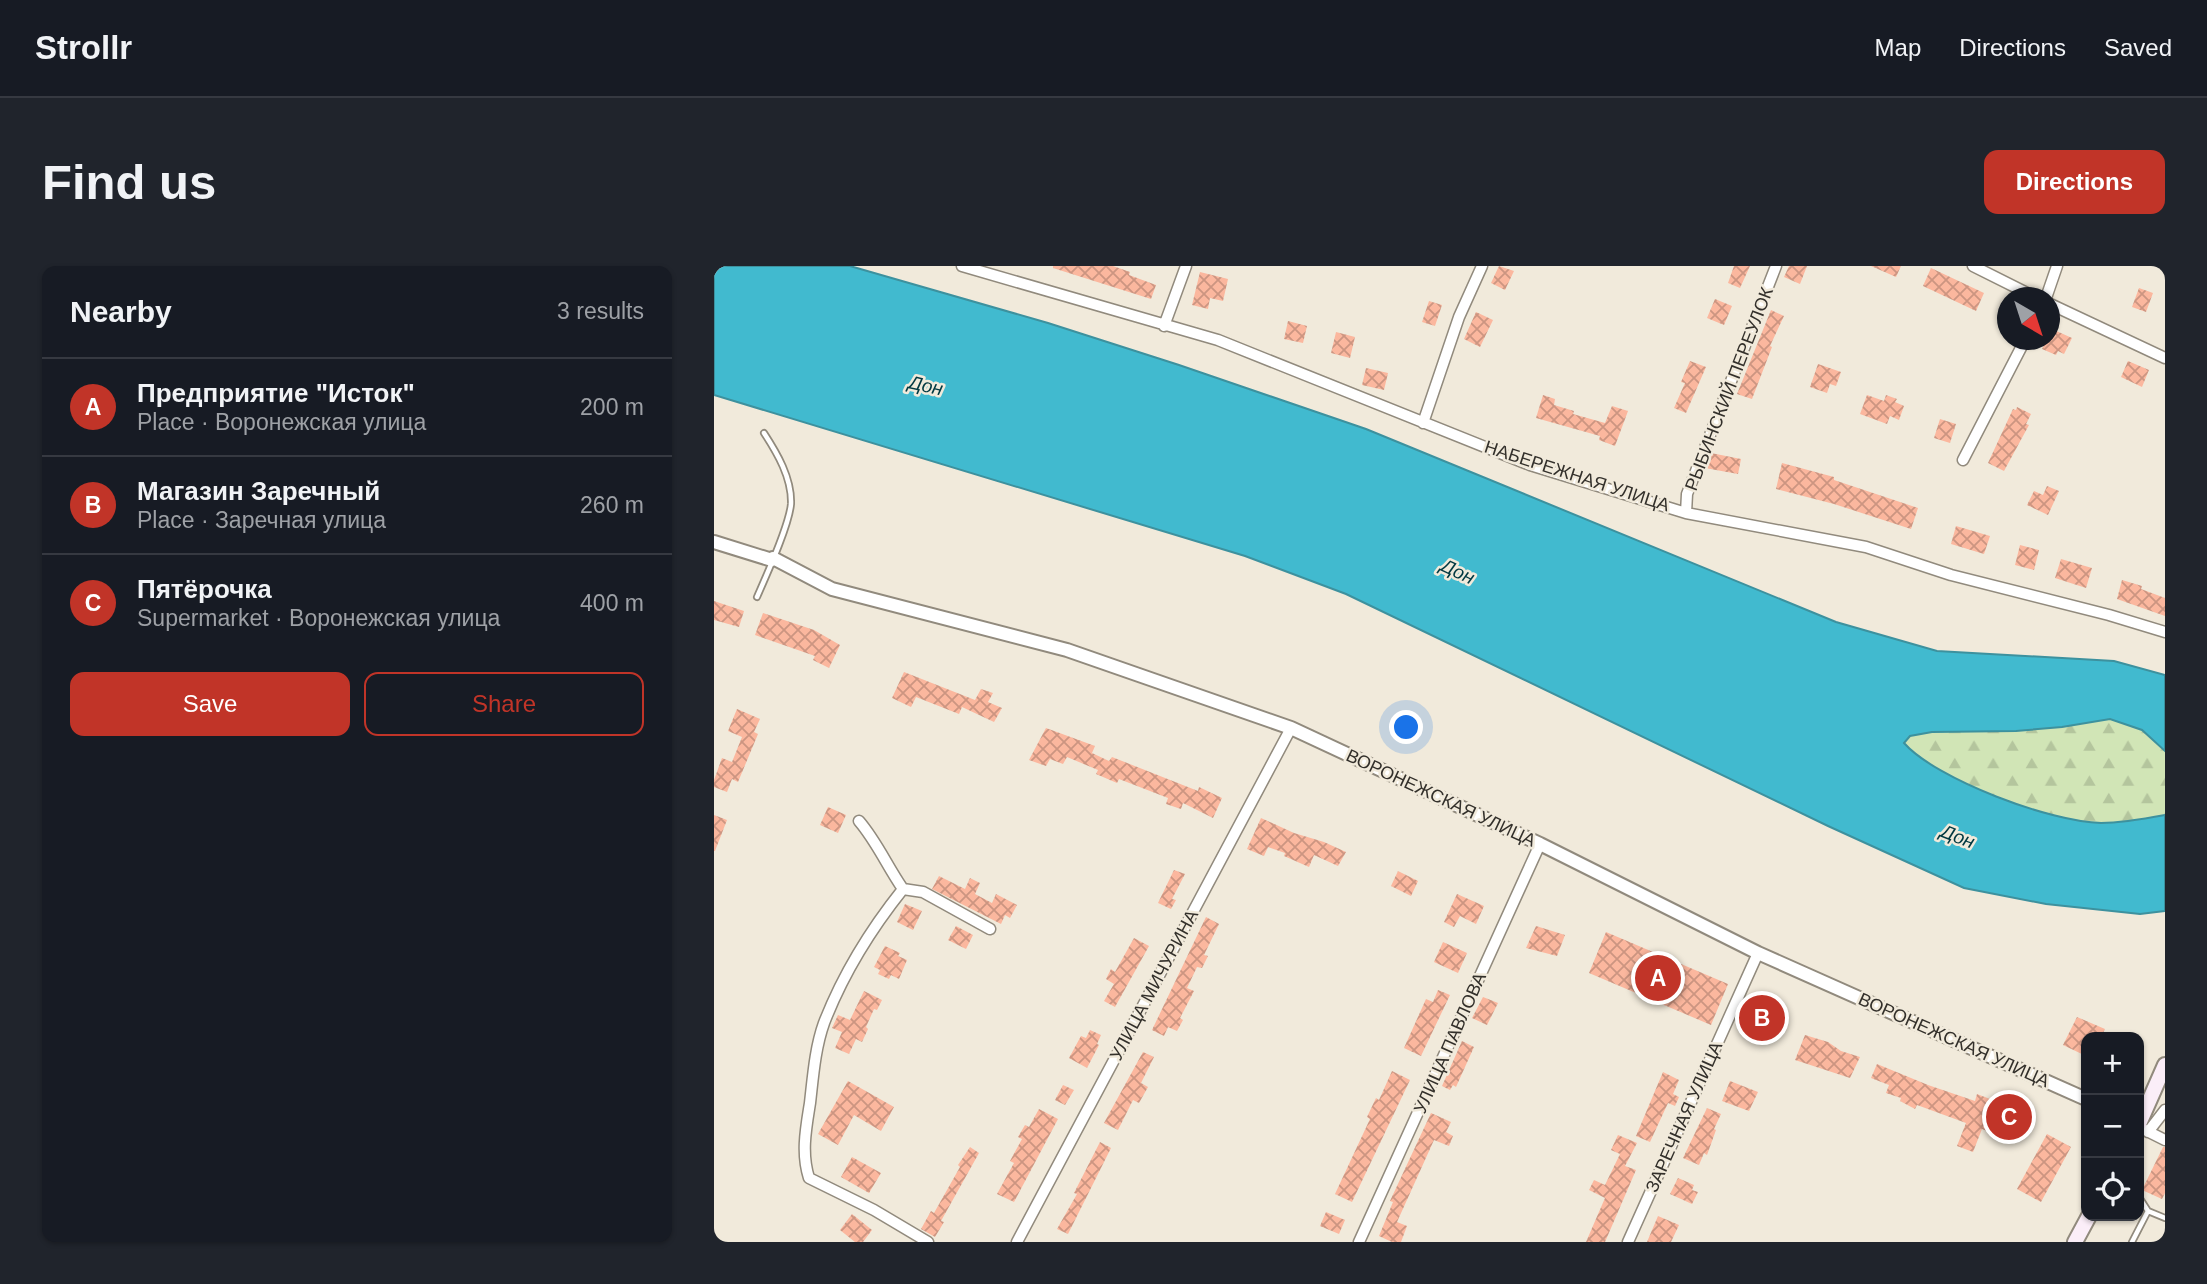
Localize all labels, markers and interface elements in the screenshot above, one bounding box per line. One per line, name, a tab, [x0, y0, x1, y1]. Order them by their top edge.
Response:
text: Strollr	[35, 29, 132, 66]
text: Map	[1875, 34, 1921, 61]
text: Directions	[1959, 34, 2066, 61]
text: Saved	[2104, 34, 2172, 61]
button: Directions	[1984, 150, 2165, 214]
text: Find us	[42, 155, 216, 209]
street label: РЫБИНСКИЙ ПЕРЕУЛОК	[1680, 284, 1777, 493]
north arrow	[1997, 287, 2060, 350]
text: Nearby	[70, 295, 172, 328]
text: 3 results	[557, 298, 644, 324]
water label: Дон	[905, 371, 946, 400]
text: Предприятие "Исток"	[137, 378, 415, 408]
text: A	[85, 394, 101, 420]
text: 200 m	[580, 394, 644, 420]
text: Place · Воронежская улица	[137, 409, 426, 435]
street label: НАБЕРЕЖНАЯ УЛИЦА	[1482, 437, 1672, 515]
text: Магазин Заречный	[137, 476, 380, 506]
text: B	[85, 492, 101, 518]
text: 260 m	[580, 492, 644, 518]
text: Place · Заречная улица	[137, 507, 386, 533]
water label: Дон	[1436, 554, 1478, 588]
text: Пятёрочка	[137, 574, 272, 604]
text: C	[85, 590, 101, 616]
text: 400 m	[580, 590, 644, 616]
text: Supermarket · Воронежская улица	[137, 605, 500, 631]
button: Save	[70, 672, 350, 736]
button: Share	[364, 672, 644, 736]
your location	[1389, 710, 1423, 744]
street label: ВОРОНЕЖСКАЯ УЛИЦА	[1343, 745, 1539, 851]
water label: Дон	[1936, 820, 1978, 853]
street label: УЛИЦА МИЧУРИНА	[1106, 906, 1202, 1064]
pin: A	[1635, 952, 1681, 1004]
street label: УЛИЦА ПАВЛОВА	[1410, 970, 1490, 1116]
street label: ВОРОНЕЖСКАЯ УЛИЦА	[1855, 989, 2053, 1091]
pin: B	[1739, 992, 1785, 1044]
map controls	[2081, 1032, 2144, 1221]
button: +	[2081, 1032, 2144, 1095]
street label: ЗАРЕЧНАЯ УЛИЦА	[1642, 1039, 1726, 1195]
pin: C	[1986, 1091, 2032, 1143]
button: −	[2081, 1095, 2144, 1158]
button: locate	[2081, 1158, 2144, 1221]

